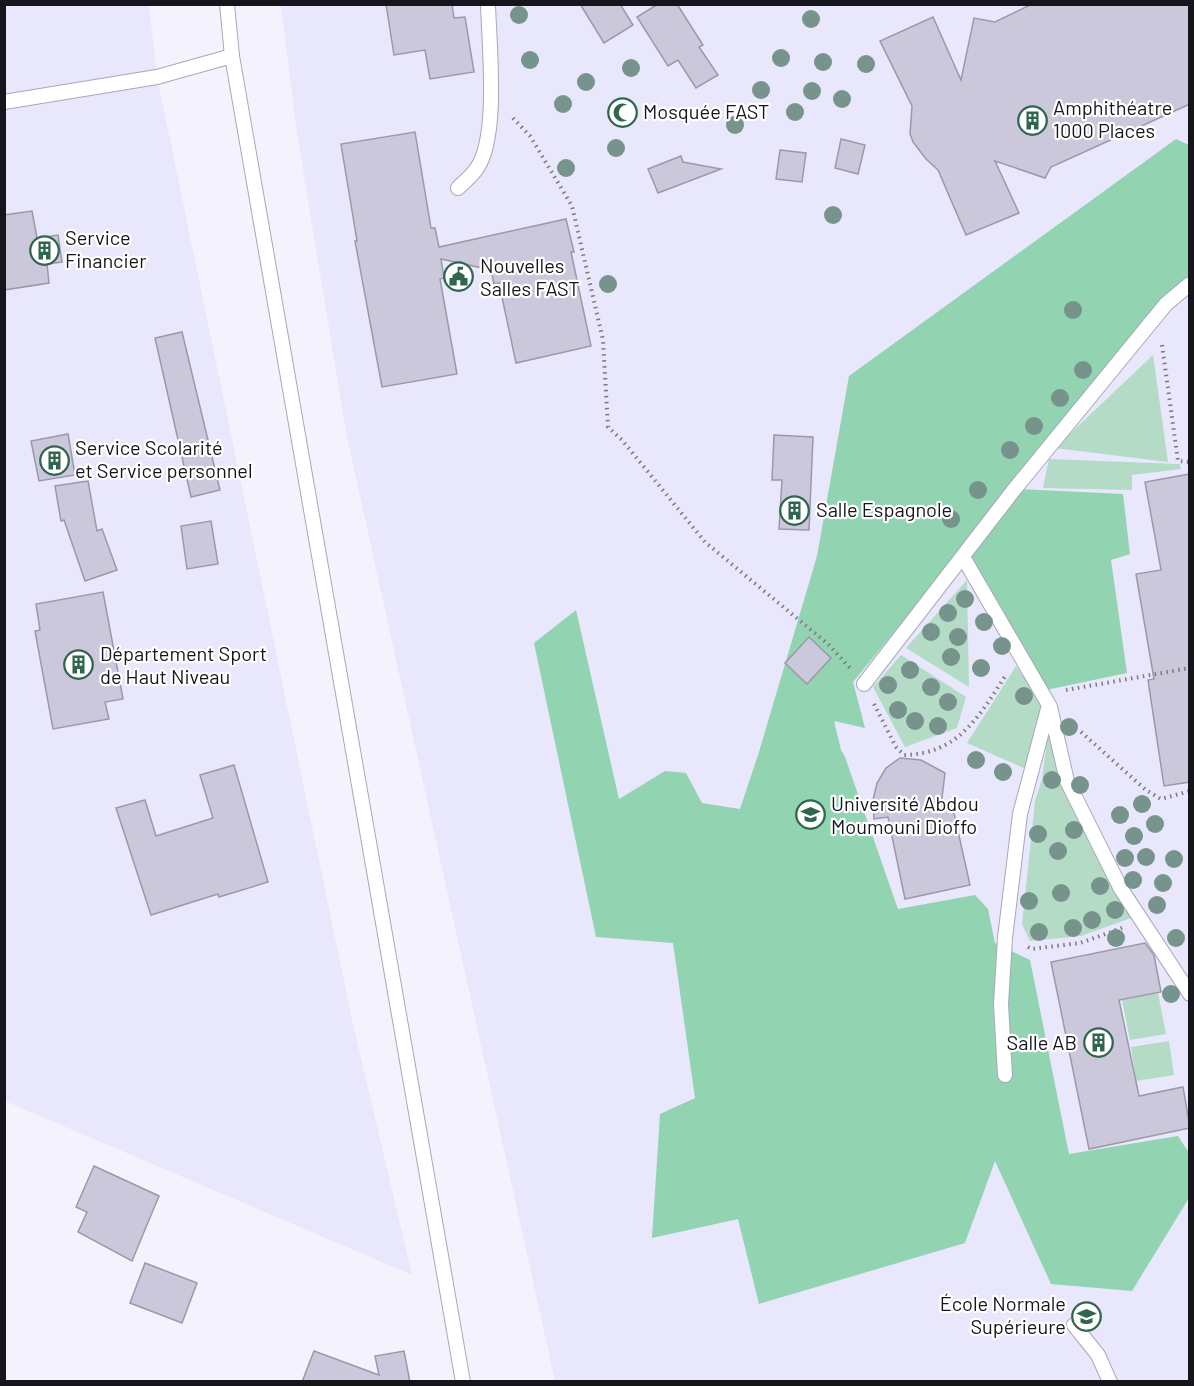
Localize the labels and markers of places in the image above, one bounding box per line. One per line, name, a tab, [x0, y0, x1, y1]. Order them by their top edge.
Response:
place label: Amphithéatre 1000 Places	[1053, 95, 1172, 142]
mosque icon: Mosquée FAST	[606, 96, 638, 128]
place label: Mosquée FAST	[643, 99, 769, 123]
building icon: Amphithéatre 1000 Places	[1016, 104, 1048, 136]
place label: Service Financier	[65, 225, 147, 272]
building icon: Service Financier	[28, 234, 60, 266]
place label: Nouvelles Salles FAST	[480, 253, 580, 300]
public building icon: Nouvelles Salles FAST	[443, 261, 475, 293]
place label: Service Scolarité et Service personnel	[75, 435, 253, 482]
building icon: Service Scolarité et Service personnel	[38, 444, 70, 476]
building icon: Salle Espagnole	[779, 494, 811, 526]
place label: Salle Espagnole	[816, 497, 952, 521]
place label: Département Sport de Haut Niveau	[100, 641, 267, 688]
building icon: Département Sport de Haut Niveau	[63, 649, 95, 681]
place label: Université Abdou Moumouni Dioffo	[831, 791, 979, 838]
school or university icon: Université Abdou Moumouni Dioffo	[794, 799, 826, 831]
building icon: Salle AB	[1082, 1027, 1114, 1059]
place label: Salle AB	[1007, 1030, 1077, 1054]
place label: École Normale Supérieure	[940, 1291, 1066, 1338]
school or university icon: École Normale Supérieure	[1071, 1300, 1103, 1332]

